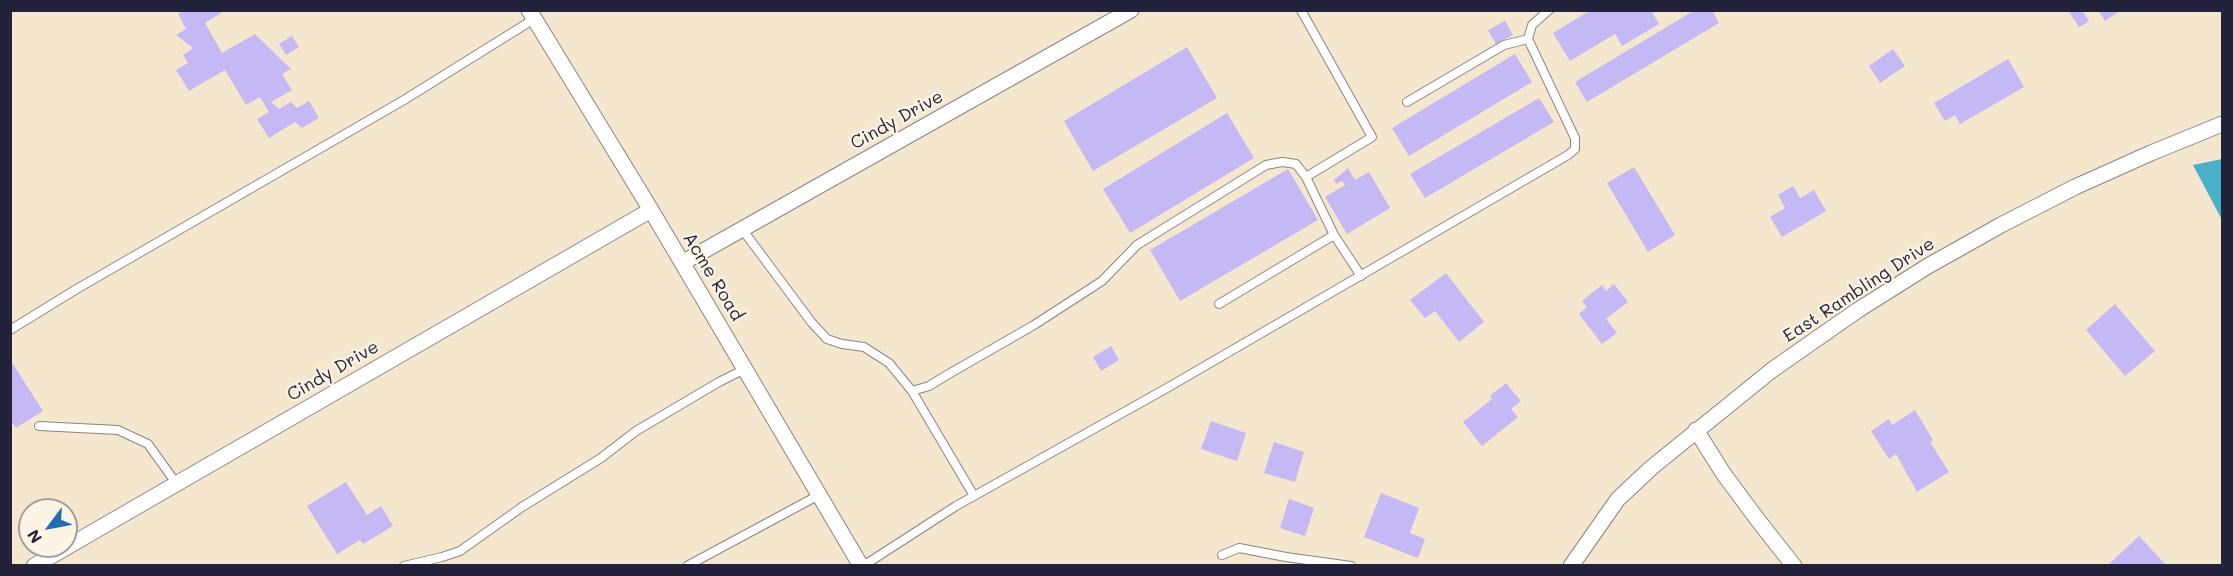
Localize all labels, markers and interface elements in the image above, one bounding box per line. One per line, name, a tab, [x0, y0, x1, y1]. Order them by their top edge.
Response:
street label: Cindy Drive	[847, 86, 947, 154]
street label: Acme Road	[678, 229, 748, 325]
street label: East Rambling Drive	[1779, 233, 1939, 347]
street label: Cindy Drive	[283, 336, 383, 406]
north arrow	[18, 498, 78, 558]
text: N	[22, 526, 46, 547]

